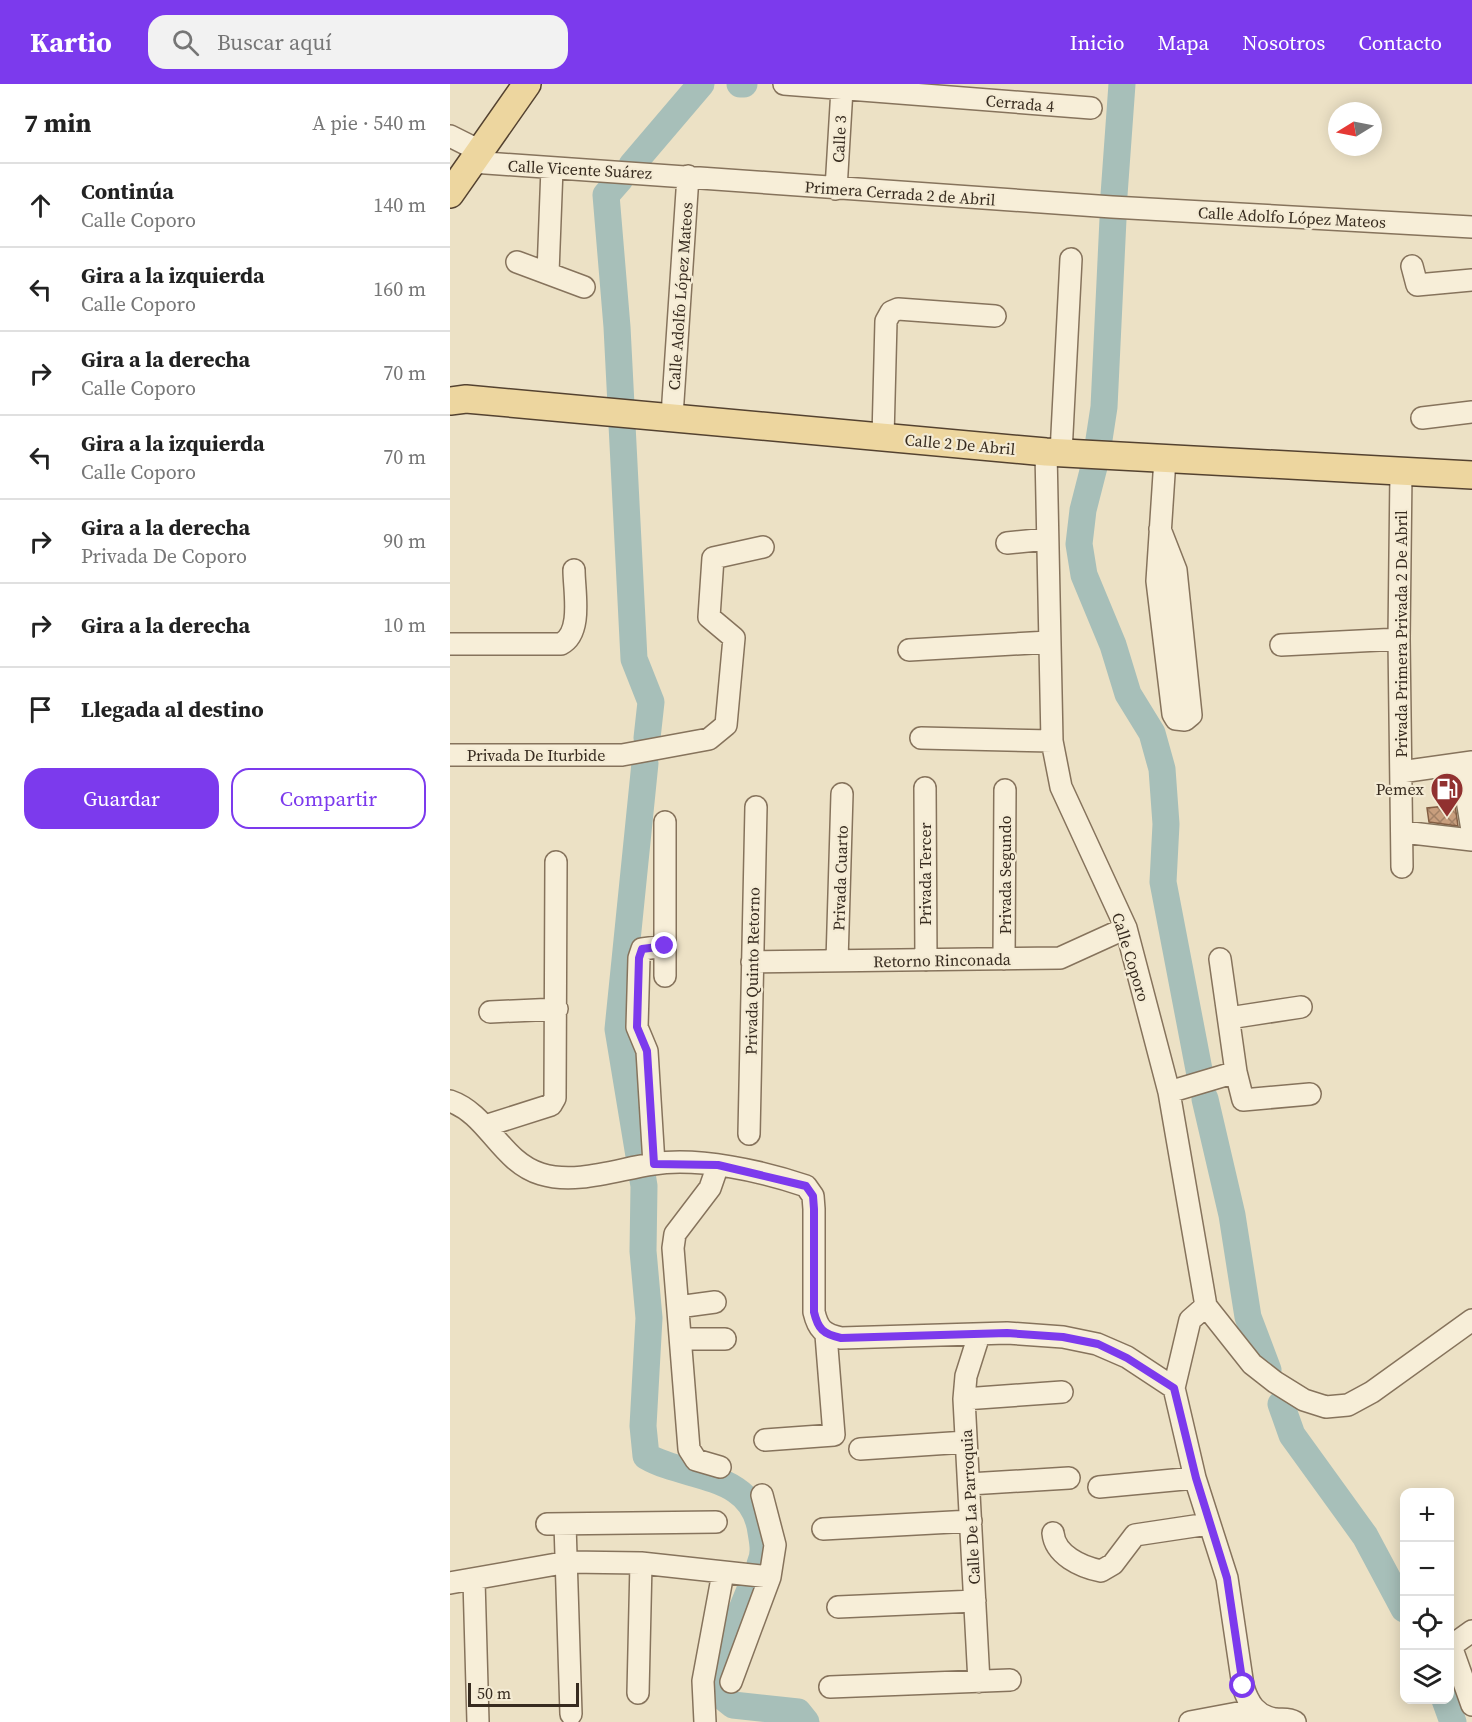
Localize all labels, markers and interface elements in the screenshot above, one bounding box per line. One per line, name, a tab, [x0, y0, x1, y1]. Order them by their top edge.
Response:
search box	[148, 15, 568, 69]
text: Kartio	[30, 23, 112, 61]
icon: search	[169, 26, 202, 59]
text: Buscar aquí	[217, 27, 332, 57]
text: Inicio	[1070, 28, 1124, 57]
text: Mapa	[1157, 28, 1209, 57]
text: Nosotros	[1242, 28, 1325, 57]
text: Contacto	[1358, 28, 1442, 57]
street label: Cerrada 4	[985, 89, 1055, 117]
north arrow	[1328, 102, 1382, 156]
text: 7 min	[24, 105, 91, 141]
text: A pie · 540 m	[312, 109, 426, 137]
street label: Calle 3	[827, 115, 851, 163]
street label: Calle Vicente Suárez	[507, 154, 653, 184]
street label: Primera Cerrada 2 de Abril	[804, 175, 996, 211]
text: Continúa	[81, 176, 174, 206]
icon: ahead	[24, 189, 57, 222]
text: 140 m	[373, 191, 426, 219]
street label: Calle Adolfo López Mateos	[662, 201, 698, 391]
street label: Calle Adolfo López Mateos	[1197, 201, 1387, 233]
text: Calle Coporo	[81, 206, 196, 234]
text: Gira a la izquierda	[81, 260, 265, 290]
icon: left	[24, 273, 57, 306]
text: 160 m	[373, 275, 426, 303]
text: Calle Coporo	[81, 290, 196, 318]
text: Gira a la derecha	[81, 344, 250, 374]
icon: right	[24, 357, 57, 390]
text: 70 m	[383, 359, 426, 387]
text: Calle Coporo	[81, 374, 196, 402]
text: Gira a la izquierda	[81, 428, 265, 458]
street label: Calle 2 De Abril	[904, 428, 1016, 460]
icon: left	[24, 441, 57, 474]
text: 70 m	[383, 443, 426, 471]
text: Calle Coporo	[81, 458, 196, 486]
street label: Privada Primera Privada 2 De Abril	[1390, 510, 1412, 758]
text: Gira a la derecha	[81, 512, 250, 542]
icon: right	[24, 525, 57, 558]
text: 90 m	[383, 527, 426, 555]
text: Privada De Coporo	[81, 542, 247, 570]
icon: right	[24, 609, 57, 642]
text: Gira a la derecha	[81, 610, 250, 640]
text: 10 m	[383, 611, 426, 639]
icon: arrive	[24, 693, 57, 726]
text: Llegada al destino	[81, 694, 264, 724]
street label: Privada De Iturbide	[467, 744, 605, 766]
button: Guardar	[24, 768, 219, 829]
button: Compartir	[231, 768, 426, 829]
fuel station icon: Pemex	[1429, 771, 1465, 818]
place label: Pemex	[1376, 778, 1425, 800]
street label: Privada Segundo	[994, 815, 1016, 934]
street label: Privada Tercer	[914, 822, 936, 926]
street label: Privada Cuarto	[827, 825, 853, 931]
street label: Privada Quinto Retorno	[740, 887, 764, 1055]
street label: Calle Coporo	[1107, 910, 1155, 1004]
route end	[651, 932, 677, 958]
street label: Retorno Rinconada	[873, 948, 1012, 972]
street label: Calle De La Parroquia	[955, 1428, 985, 1585]
map controls	[1400, 1488, 1454, 1704]
button: +	[1400, 1488, 1454, 1542]
button: −	[1400, 1542, 1454, 1596]
button: locate	[1400, 1596, 1454, 1650]
button: layers	[1400, 1650, 1454, 1704]
route start	[1229, 1672, 1255, 1698]
scale bar	[468, 1680, 579, 1708]
text: 50 m	[477, 1682, 511, 1704]

